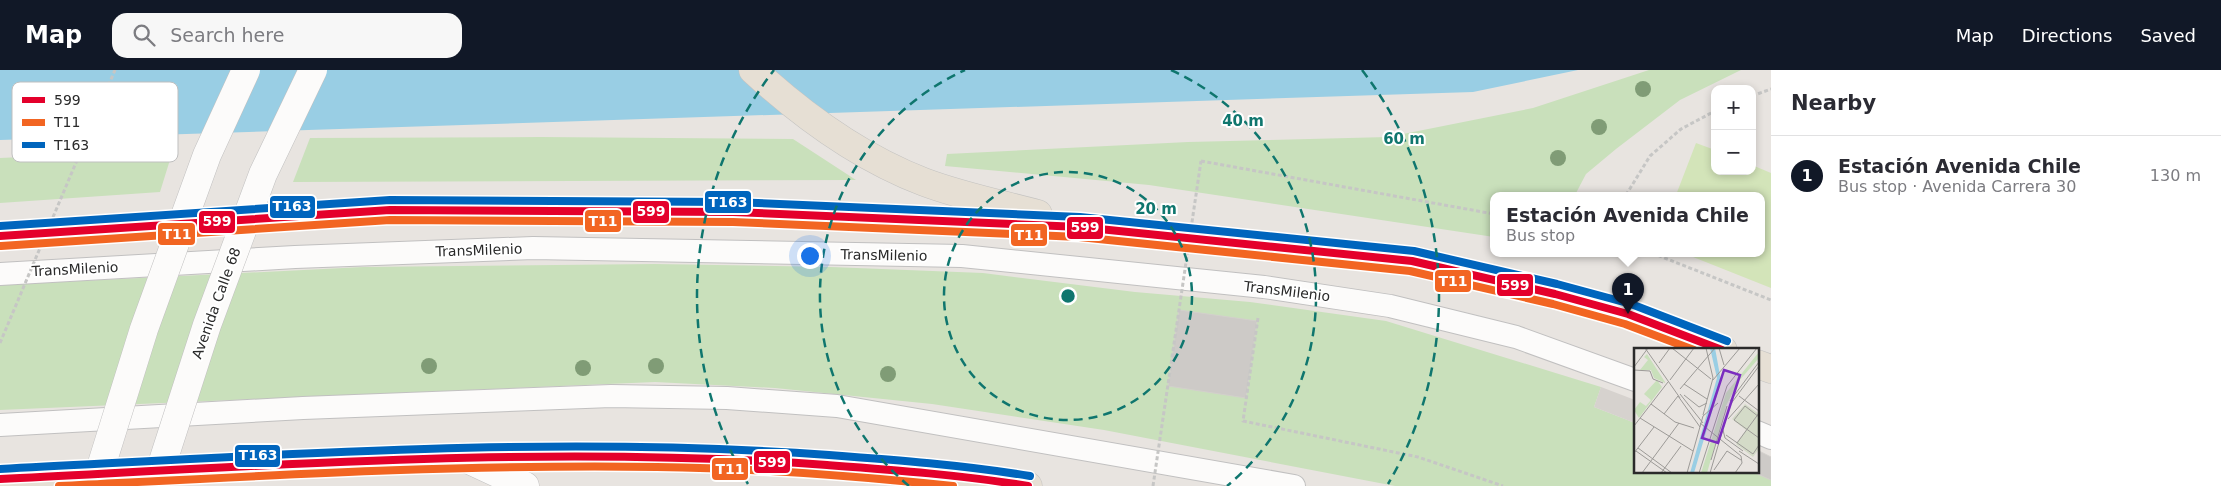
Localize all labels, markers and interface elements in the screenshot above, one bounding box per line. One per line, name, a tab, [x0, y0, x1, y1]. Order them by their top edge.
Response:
search box	[112, 13, 462, 58]
text: Map	[25, 21, 82, 49]
icon: search	[130, 21, 158, 49]
text: Search here	[170, 24, 284, 46]
text: Map	[1956, 25, 1994, 46]
text: Directions	[2022, 25, 2112, 46]
text: Saved	[2140, 25, 2196, 46]
legend	[12, 82, 178, 162]
map controls	[1711, 85, 1756, 175]
button: +	[1711, 85, 1756, 130]
text: Nearby	[1791, 91, 1876, 115]
text: 599	[54, 92, 81, 108]
text: 40 m	[1222, 112, 1264, 130]
text: T11	[53, 114, 80, 130]
text: 60 m	[1383, 130, 1425, 148]
button: −	[1711, 130, 1756, 175]
text: T163	[53, 137, 89, 153]
text: Estación Avenida Chile	[1838, 155, 2081, 177]
text: 1	[1801, 166, 1813, 185]
text: 130 m	[2150, 166, 2201, 185]
text: Bus stop · Avenida Carrera 30	[1838, 177, 2076, 196]
line badge: T163	[704, 190, 752, 214]
popup	[1490, 192, 1765, 257]
text: T163	[709, 194, 747, 210]
line badge: T163	[269, 195, 316, 219]
text: T163	[273, 198, 311, 214]
line badge: 599	[632, 200, 670, 224]
text: 20 m	[1135, 200, 1177, 218]
text: 599	[636, 203, 666, 219]
text: Estación Avenida Chile	[1506, 204, 1749, 226]
line badge: T11	[584, 209, 622, 233]
line badge: 599	[198, 210, 236, 234]
text: 599	[202, 213, 232, 229]
text: T11	[588, 213, 618, 229]
line badge: 599	[1066, 216, 1104, 240]
text: 599	[1070, 219, 1100, 235]
line badge: T11	[157, 222, 196, 246]
line badge: T11	[1010, 223, 1048, 247]
text: T11	[162, 226, 192, 242]
text: Bus stop	[1506, 226, 1575, 245]
text: T11	[1014, 227, 1044, 243]
street label: TransMilenio	[434, 240, 523, 260]
your location	[797, 243, 823, 269]
street label: Avenida Calle 68	[188, 245, 244, 361]
street label: TransMilenio	[839, 246, 928, 264]
street label: TransMilenio	[30, 259, 119, 279]
line badge: T11	[1434, 269, 1472, 293]
text: T11	[1438, 273, 1468, 289]
line badge: 599	[1496, 273, 1534, 297]
pin: 1	[1612, 273, 1644, 314]
text: 599	[1500, 277, 1530, 293]
street label: TransMilenio	[1242, 278, 1331, 304]
centre of rings	[1059, 287, 1077, 305]
inset map	[1634, 348, 1758, 474]
line badge: T163	[234, 444, 281, 468]
text: T163	[239, 447, 277, 463]
line badge: 599	[753, 450, 791, 474]
text: 599	[757, 454, 787, 470]
line badge: T11	[711, 457, 749, 481]
text: T11	[715, 461, 745, 477]

